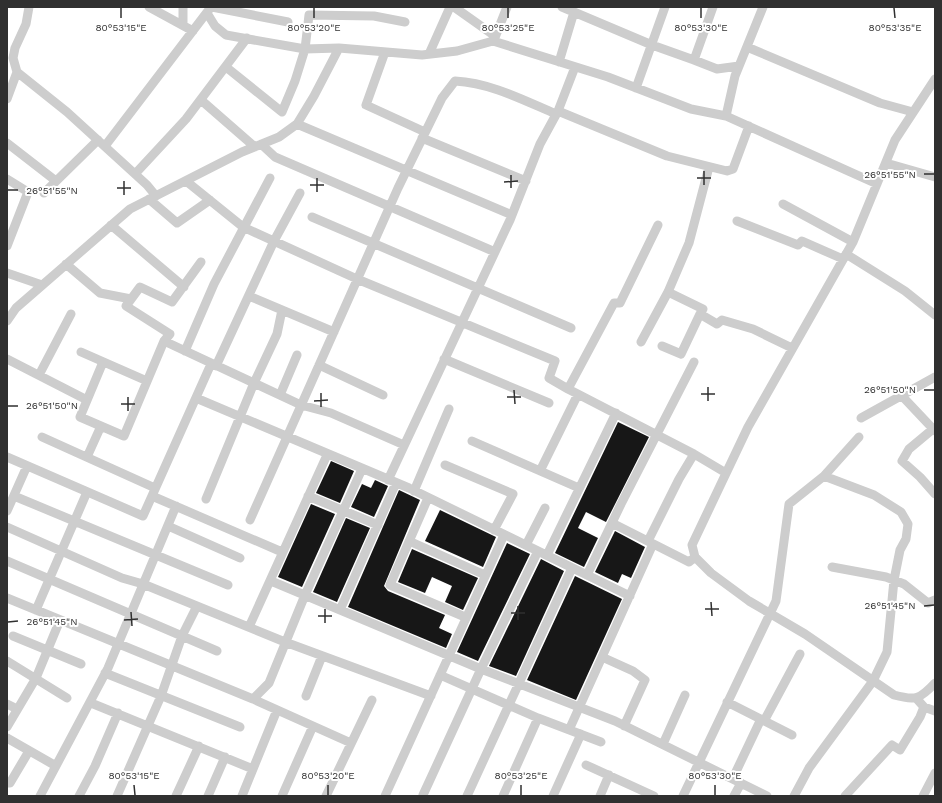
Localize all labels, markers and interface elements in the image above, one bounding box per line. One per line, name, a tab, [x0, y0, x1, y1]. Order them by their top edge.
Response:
text: 80°53'15"E	[95, 22, 147, 33]
text: 80°53'20"E	[287, 22, 341, 33]
text: 80°53'25"E	[481, 22, 535, 33]
text: 80°53'30"E	[674, 22, 728, 33]
text: 80°53'35"E	[868, 22, 922, 33]
text: 26°51'55"N	[864, 169, 916, 180]
text: 26°51'55"N	[26, 185, 78, 196]
text: 26°51'50"N	[864, 384, 916, 395]
text: 26°51'50"N	[26, 400, 78, 411]
text: 26°51'45"N	[865, 600, 915, 611]
text: 26°51'45"N	[27, 616, 77, 627]
text: 80°53'15"E	[108, 770, 160, 781]
text: 80°53'20"E	[301, 770, 355, 781]
text: 80°53'25"E	[494, 770, 548, 781]
text: 80°53'30"E	[688, 770, 742, 781]

